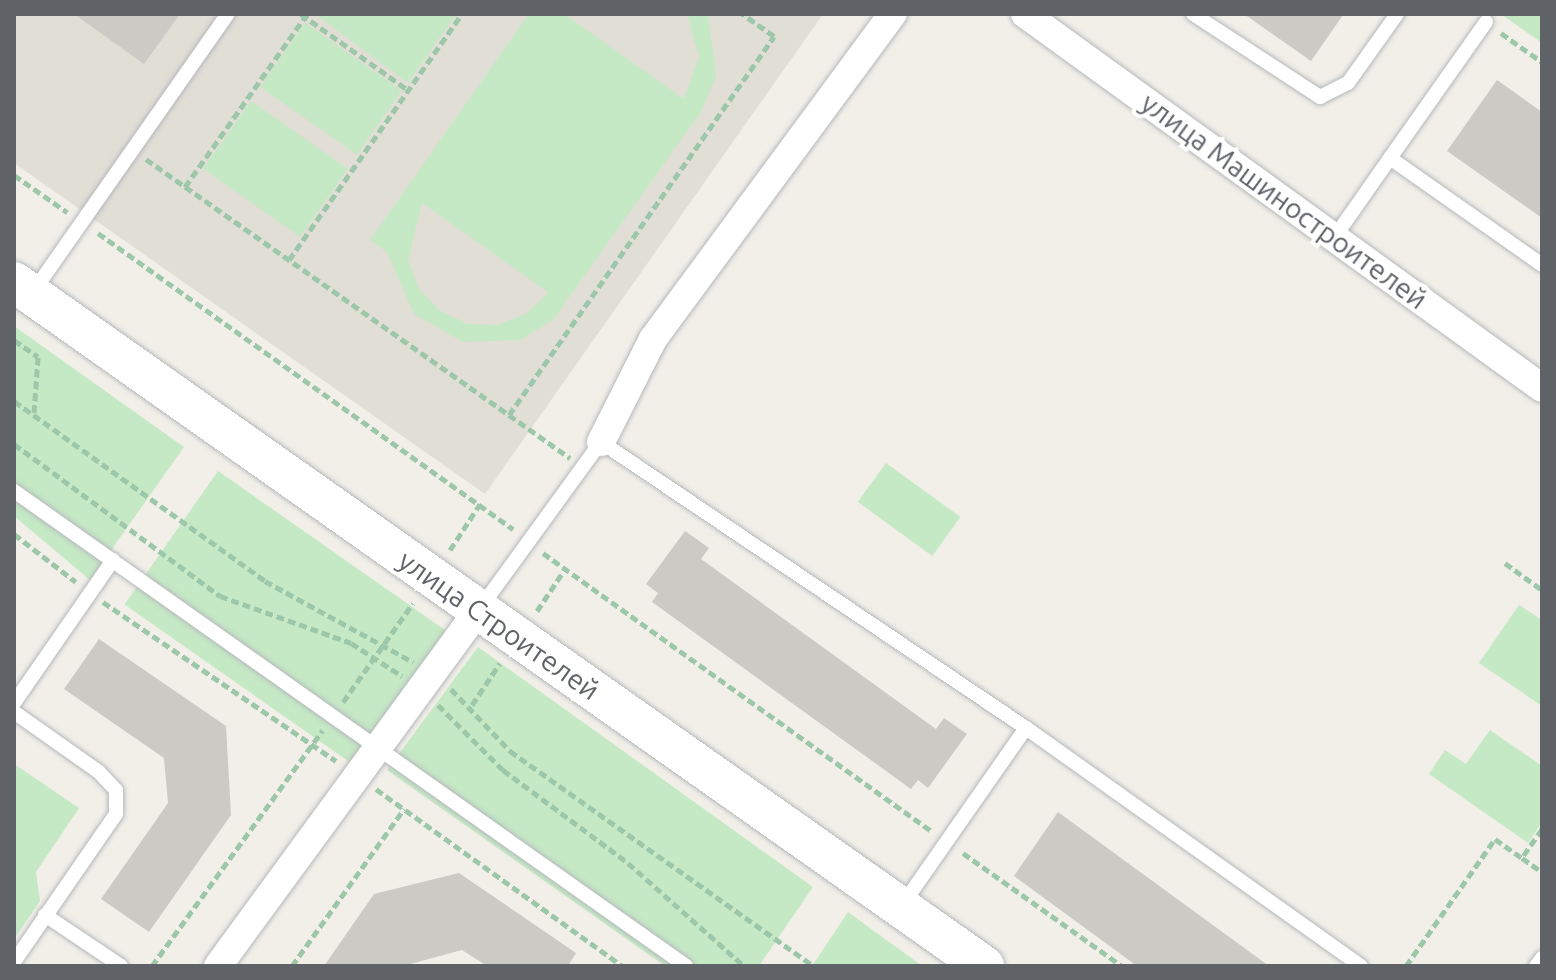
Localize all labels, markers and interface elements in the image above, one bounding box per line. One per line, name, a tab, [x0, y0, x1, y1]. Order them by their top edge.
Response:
street label: улица Машиностроителей	[1134, 86, 1434, 316]
street label: улица Строителей	[392, 543, 606, 707]

